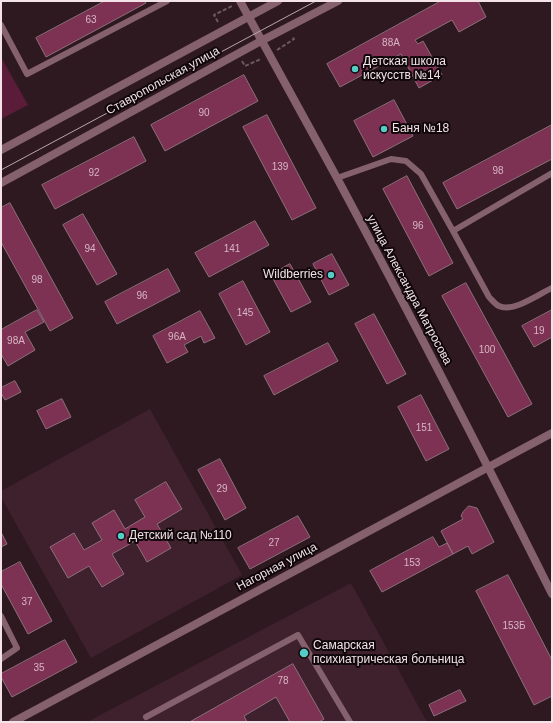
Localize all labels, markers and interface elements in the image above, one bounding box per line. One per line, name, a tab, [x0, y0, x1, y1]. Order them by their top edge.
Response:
house number: 63	[85, 14, 97, 26]
house number: 88А	[382, 37, 400, 49]
street label: Ставропольская улица	[104, 44, 222, 118]
place label: Детская школа искусств №14	[363, 55, 446, 83]
marker: Детская школа искусств №14	[350, 64, 360, 74]
house number: 90	[198, 107, 210, 119]
place label: Баня №18	[392, 122, 449, 136]
marker: Баня №18	[379, 124, 389, 134]
house number: 139	[272, 161, 288, 173]
house number: 98	[492, 165, 504, 177]
house number: 92	[88, 167, 100, 179]
street label: улица Александра Матросова	[363, 213, 455, 367]
house number: 96	[412, 220, 424, 232]
house number: 94	[84, 243, 96, 255]
house number: 141	[224, 243, 240, 255]
place label: Wildberries	[263, 268, 323, 282]
marker: Wildberries	[326, 270, 336, 280]
house number: 98	[31, 274, 43, 286]
house number: 96	[136, 290, 148, 302]
house number: 145	[237, 307, 253, 319]
house number: 19	[533, 325, 545, 337]
house number: 96А	[168, 331, 186, 343]
house number: 98А	[7, 335, 25, 347]
house number: 100	[479, 344, 495, 356]
house number: 151	[416, 422, 432, 434]
house number: 29	[216, 483, 228, 495]
place label: Детский сад №110	[129, 529, 232, 543]
marker: Детский сад №110	[116, 531, 126, 541]
house number: 27	[268, 537, 280, 549]
street label: Нагорная улица	[234, 540, 320, 594]
house number: 153	[404, 557, 420, 569]
house number: 37	[21, 596, 33, 608]
house number: 153Б	[502, 620, 526, 632]
place label: Самарская психиатрическая больница	[313, 639, 465, 667]
marker: Самарская психиатрическая больница	[298, 647, 310, 659]
house number: 35	[33, 662, 45, 674]
house number: 78	[277, 675, 289, 687]

